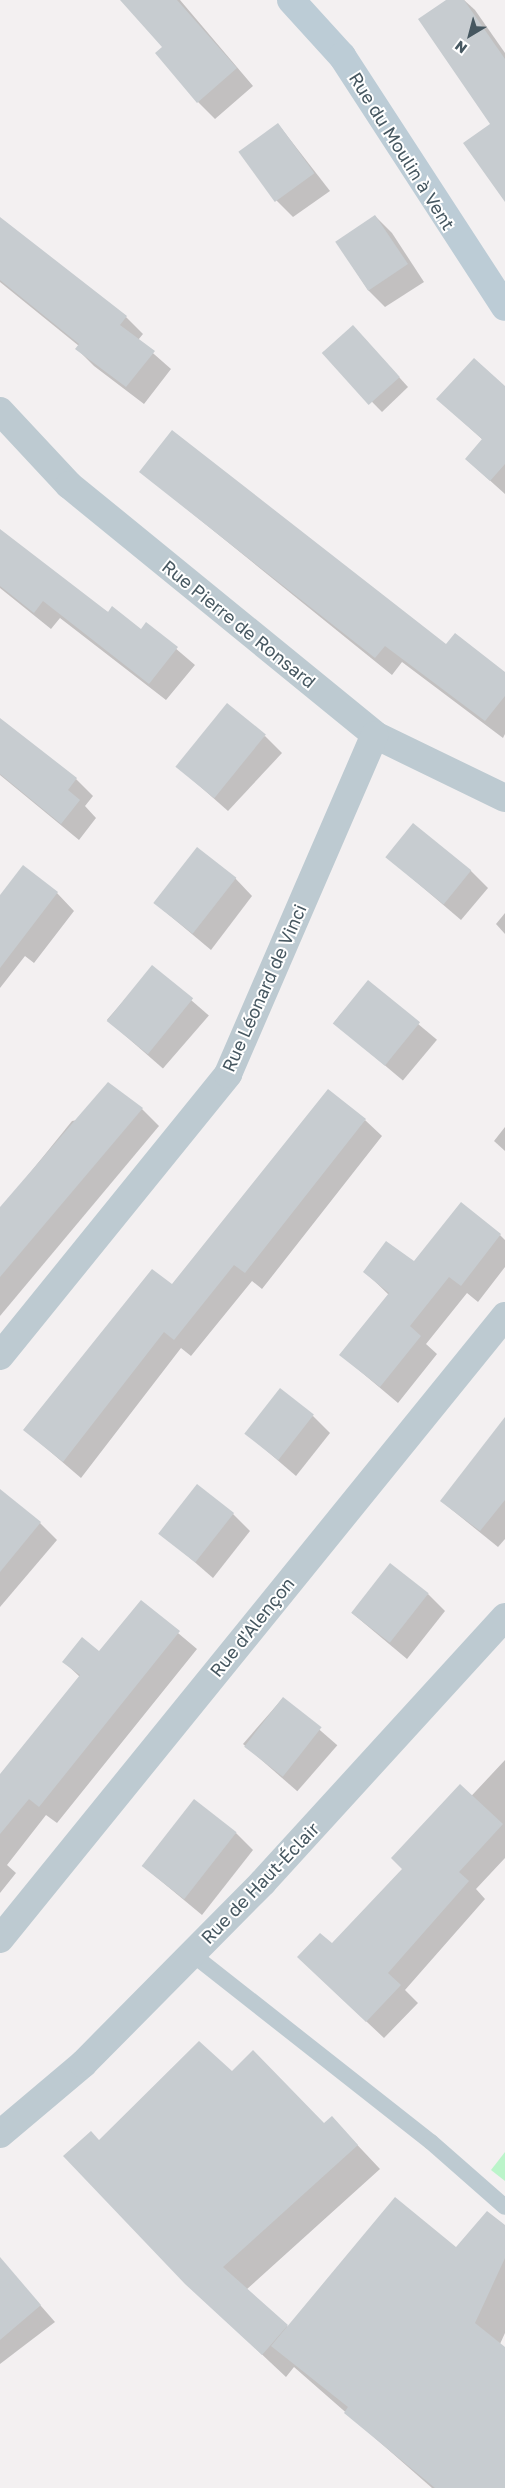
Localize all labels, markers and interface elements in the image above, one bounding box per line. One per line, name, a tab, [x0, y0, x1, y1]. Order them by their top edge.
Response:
north arrow	[445, 10, 495, 60]
text: N	[451, 37, 470, 57]
street label: Rue du Moulin à Vent	[345, 68, 459, 234]
street label: Rue Pierre de Ronsard	[158, 555, 320, 693]
street label: Rue Léonard de Vinci	[217, 901, 311, 1075]
street label: Rue d'Alençon	[205, 1573, 299, 1681]
street label: Rue de Haut-Éclair	[196, 1818, 324, 1948]

